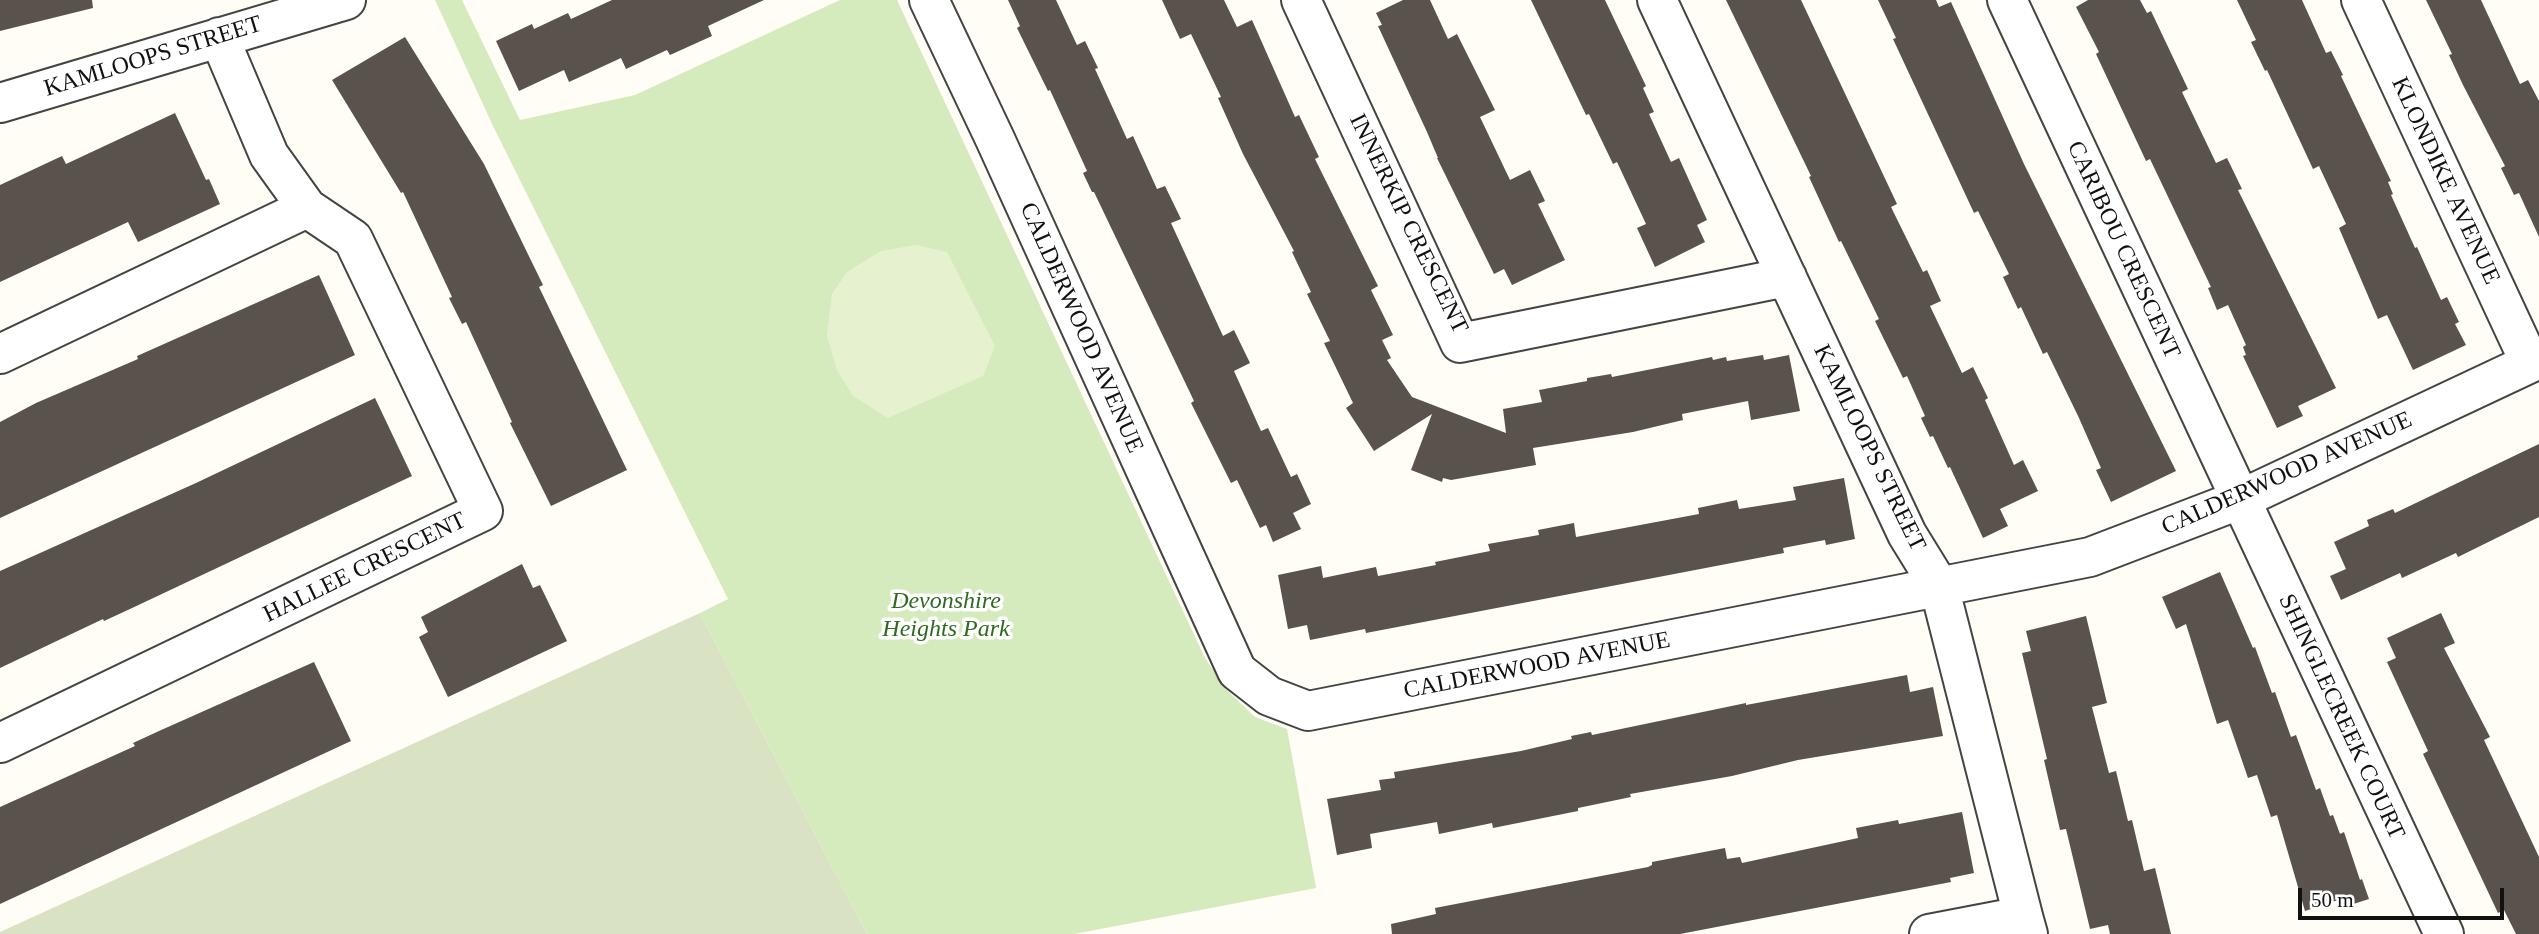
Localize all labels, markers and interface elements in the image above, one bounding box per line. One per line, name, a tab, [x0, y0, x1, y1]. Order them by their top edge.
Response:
street label: KAMLOOPS STREET	[41, 10, 265, 104]
street label: KLONDIKE AVENUE	[2384, 73, 2506, 289]
street label: INNERKIP CRESCENT	[1342, 110, 1474, 338]
street label: CARIBOU CRESCENT	[2060, 137, 2186, 363]
street label: CALDERWOOD AVENUE	[1013, 198, 1149, 458]
street label: KAMLOOPS STREET	[1807, 340, 1931, 556]
street label: CALDERWOOD AVENUE	[2157, 406, 2417, 542]
street label: HALLEE CRESCENT	[259, 506, 471, 630]
park label: Devonshire Heights Park	[882, 588, 1010, 644]
street label: SHINGLECREEK COURT	[2271, 590, 2411, 844]
street label: CALDERWOOD AVENUE	[1401, 626, 1673, 706]
scale bar	[2301, 874, 2508, 918]
text: 50 m	[2311, 888, 2354, 912]

